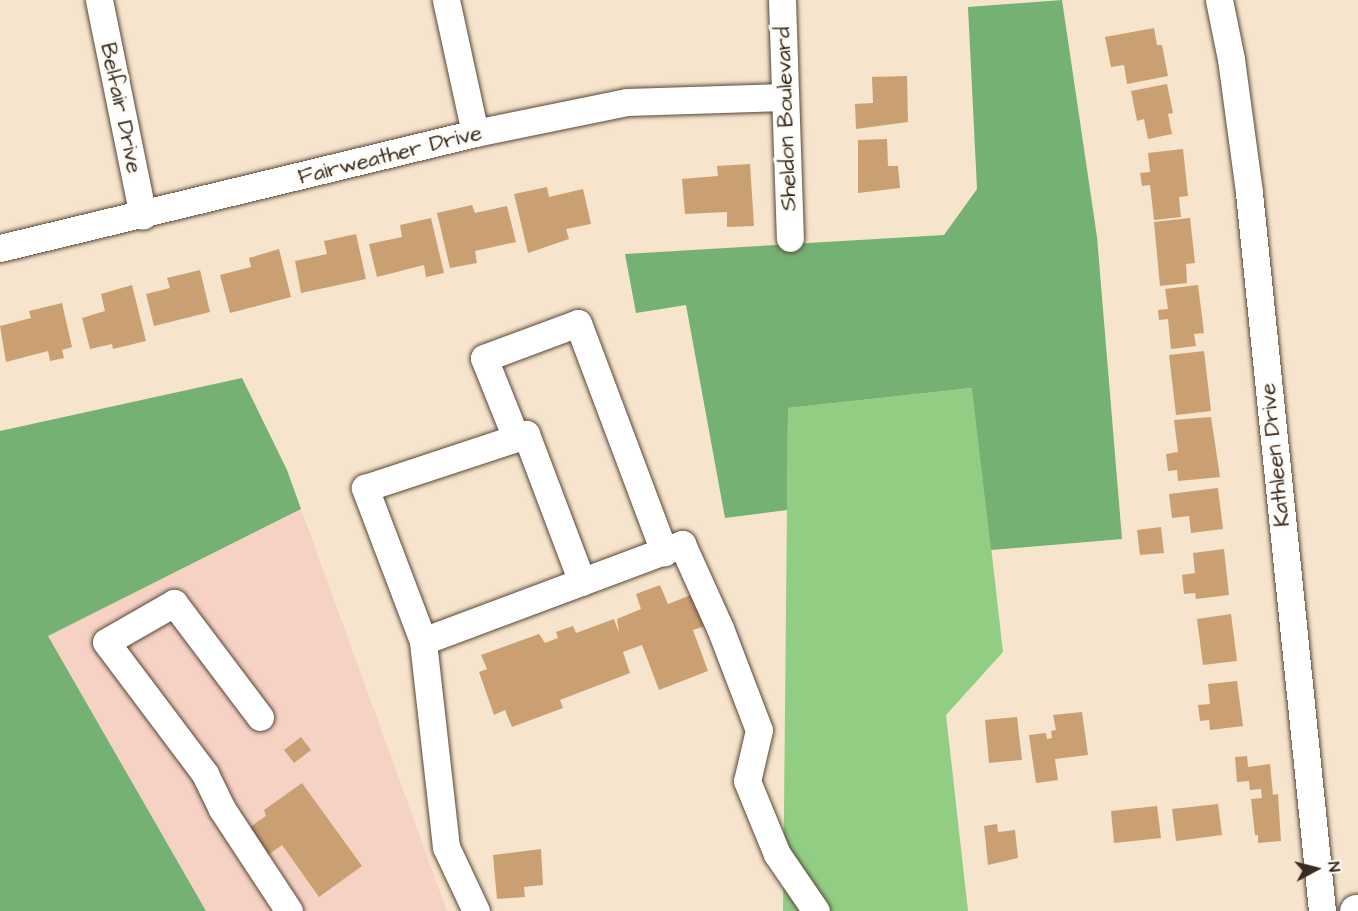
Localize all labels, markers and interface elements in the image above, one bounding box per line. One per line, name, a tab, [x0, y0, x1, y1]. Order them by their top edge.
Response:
street label: Sheldon Boulevard	[770, 26, 802, 212]
street label: Belfair Drive	[94, 40, 148, 176]
street label: Fairweather Drive	[295, 119, 485, 191]
street label: Kathleen Drive	[1254, 382, 1296, 528]
north arrow	[1286, 839, 1346, 899]
text: N	[1322, 860, 1345, 873]

